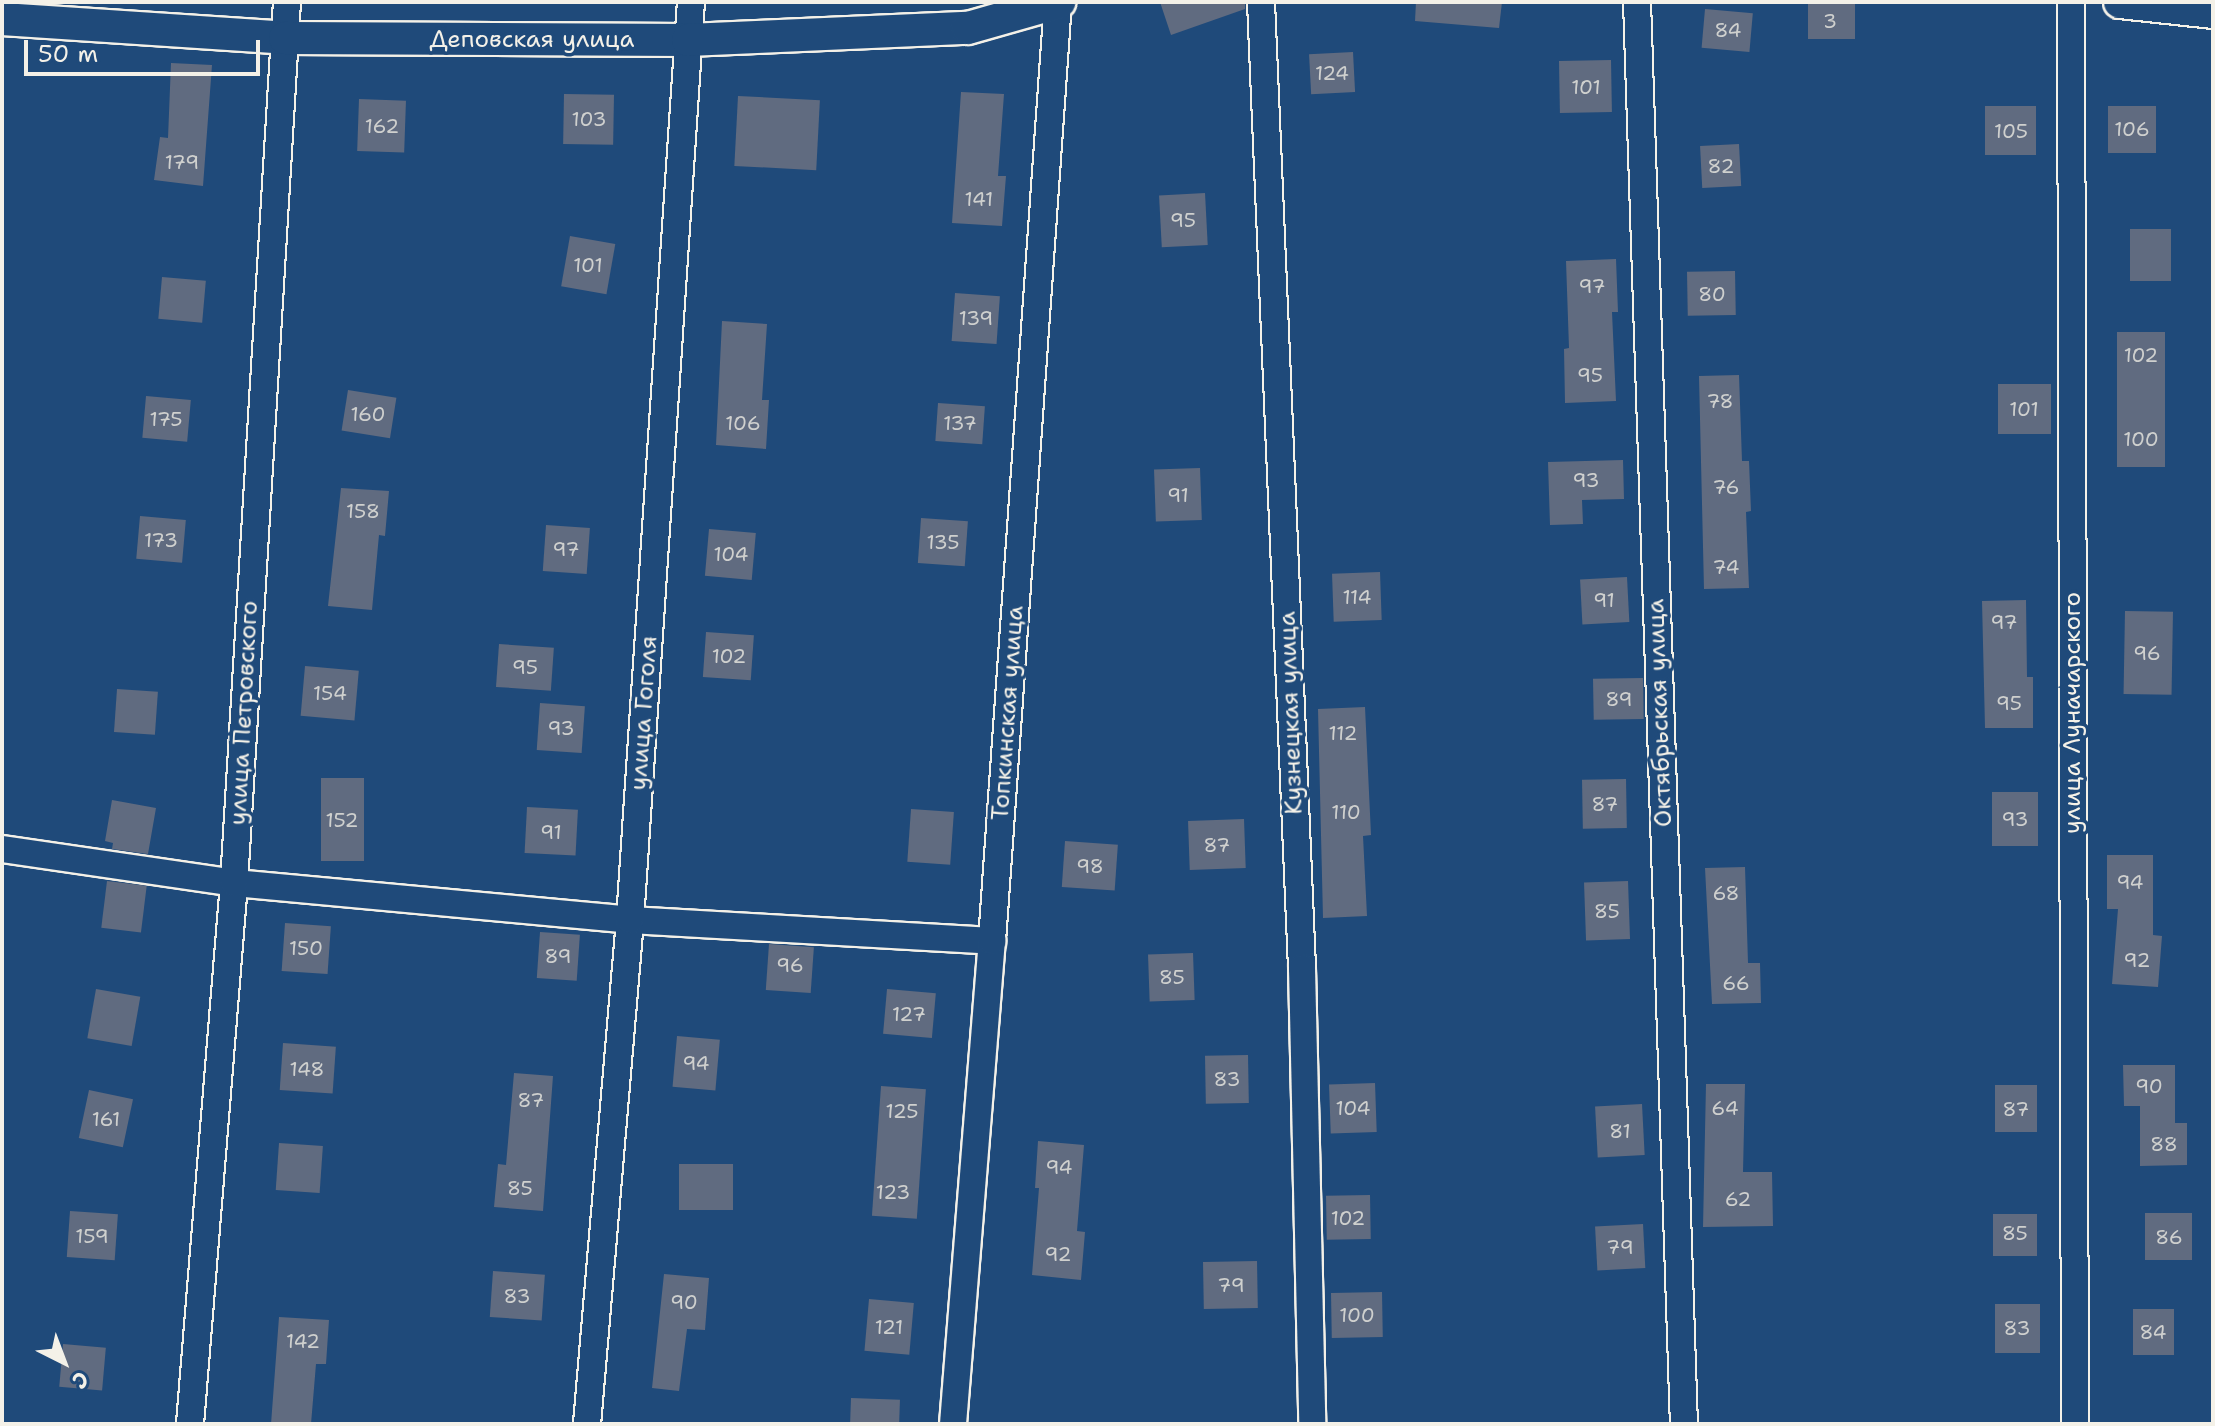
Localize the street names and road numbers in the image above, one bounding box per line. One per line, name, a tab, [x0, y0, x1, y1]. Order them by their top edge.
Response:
street label: Деповская улица	[429, 26, 635, 54]
street label: улица Луначарского	[2059, 592, 2087, 834]
street label: Октябрьская улица	[1642, 598, 1678, 828]
street label: улица Петровского	[224, 600, 264, 826]
street label: Топкинская улица	[986, 605, 1030, 821]
street label: Кузнецкая улица	[1273, 611, 1309, 815]
street label: улица Гоголя	[624, 635, 664, 791]

